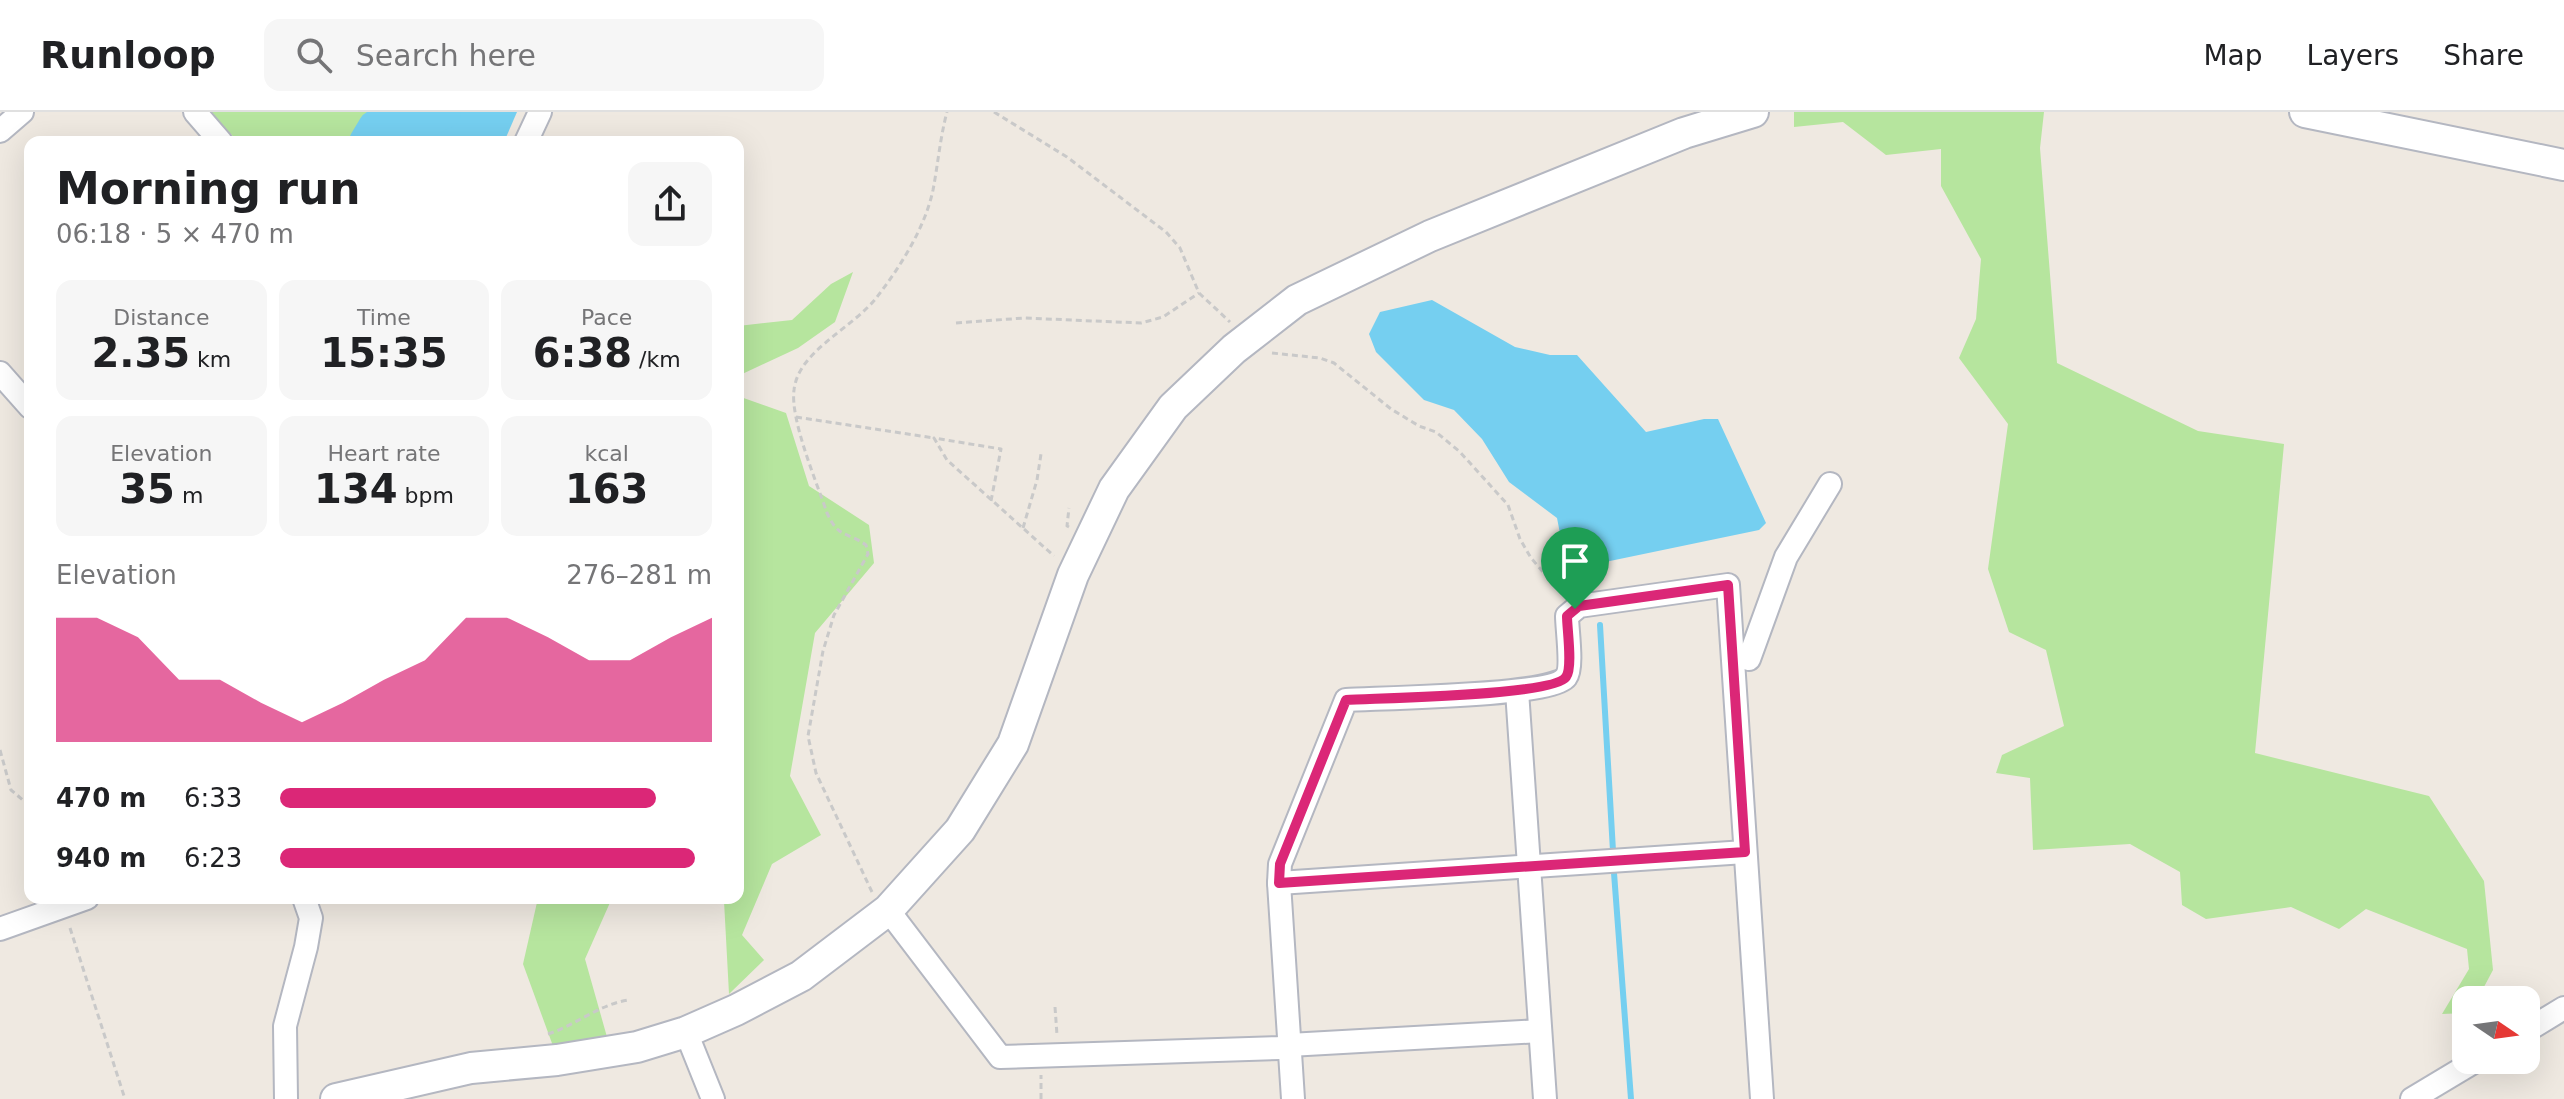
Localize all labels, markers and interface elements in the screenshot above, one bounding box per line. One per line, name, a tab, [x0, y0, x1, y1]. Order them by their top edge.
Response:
search box	[264, 19, 824, 91]
text: Runloop	[40, 33, 216, 77]
icon: search	[292, 33, 336, 77]
text: Search here	[356, 38, 536, 73]
text: Map	[2203, 39, 2263, 72]
text: Layers	[2307, 39, 2399, 72]
text: Share	[2443, 39, 2524, 72]
button: share	[628, 162, 712, 246]
text: Morning run	[56, 163, 361, 214]
text: 06:18 · 5 × 470 m	[56, 219, 294, 249]
text: Distance	[113, 305, 209, 330]
text: Time	[357, 305, 411, 330]
text: Pace	[581, 305, 632, 330]
text: 2.35	[91, 330, 190, 376]
text: 15:35	[320, 330, 448, 376]
text: 6:38	[533, 330, 632, 376]
text: km	[190, 347, 231, 372]
text: /km	[632, 347, 681, 372]
text: Elevation	[110, 441, 212, 466]
text: Heart rate	[328, 441, 440, 466]
text: kcal	[584, 441, 629, 466]
text: 35	[119, 466, 175, 512]
text: 134	[314, 466, 398, 512]
text: 163	[565, 466, 648, 512]
text: m	[175, 483, 203, 508]
text: bpm	[398, 483, 454, 508]
pin	[1541, 527, 1609, 609]
icon: arrive	[1553, 539, 1597, 583]
text: Elevation	[56, 560, 177, 590]
text: 276–281 m	[566, 560, 712, 590]
text: 470 m	[56, 783, 146, 813]
text: 6:33	[184, 783, 242, 813]
text: 940 m	[56, 843, 146, 873]
text: 6:23	[184, 843, 242, 873]
north arrow	[2452, 986, 2540, 1074]
map controls	[2452, 986, 2540, 1074]

